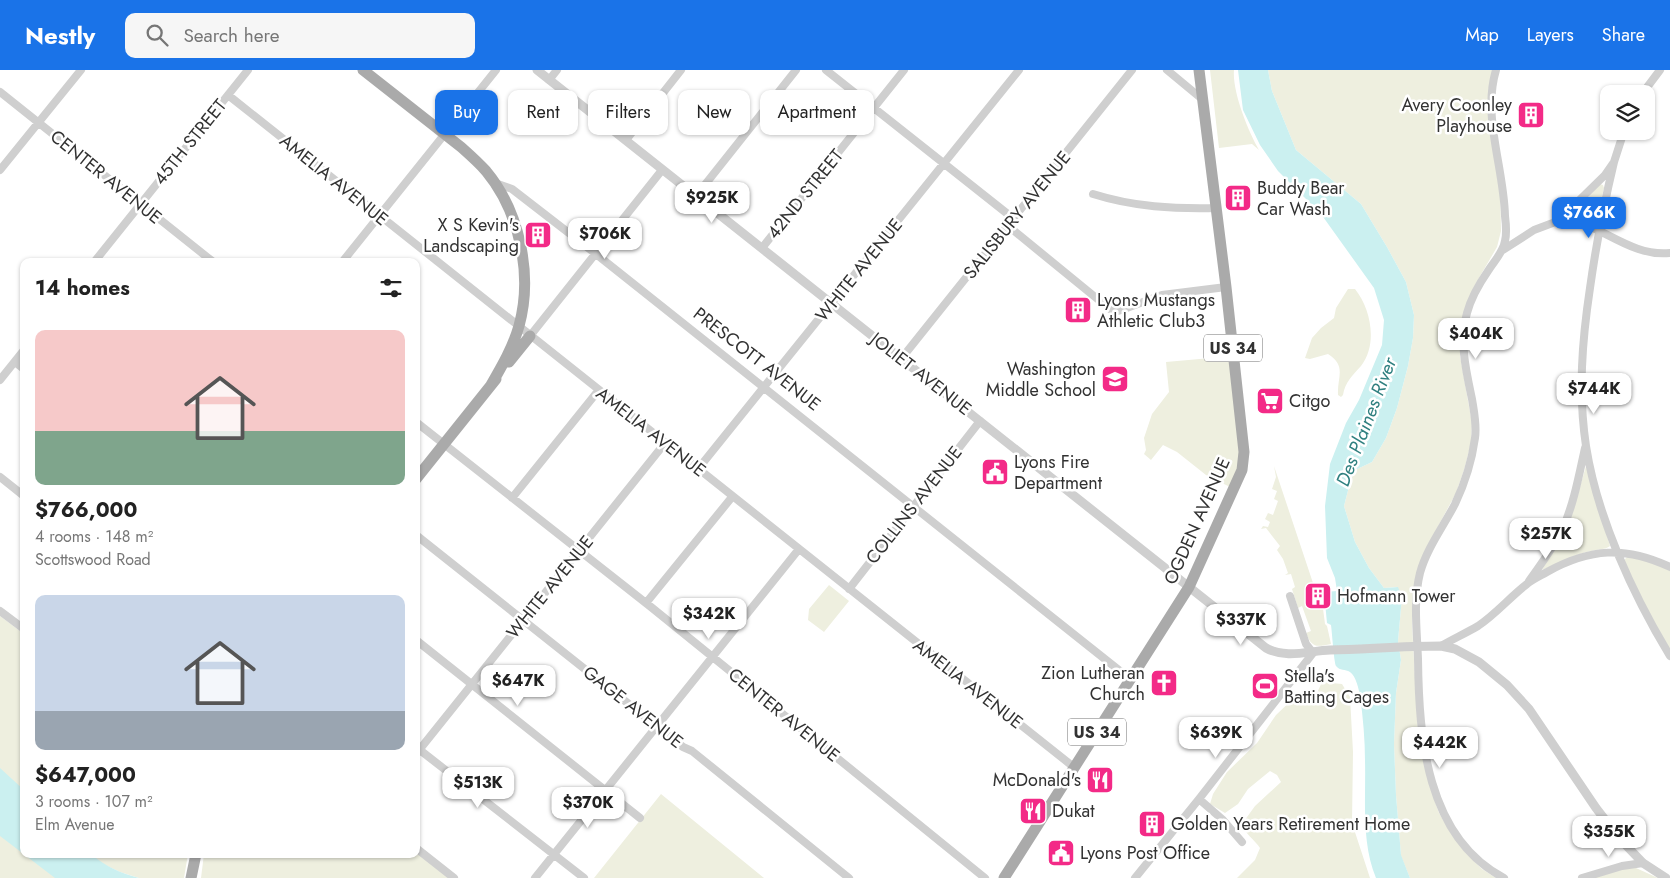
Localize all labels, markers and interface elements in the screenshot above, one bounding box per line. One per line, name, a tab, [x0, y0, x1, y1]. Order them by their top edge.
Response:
search box	[125, 13, 475, 58]
text: Nestly	[25, 18, 95, 53]
icon: search	[143, 21, 171, 49]
text: Search here	[183, 22, 279, 49]
text: Map	[1465, 22, 1499, 48]
text: Layers	[1527, 22, 1574, 48]
text: Share	[1602, 22, 1645, 48]
map controls	[1600, 85, 1655, 140]
button: layers	[1600, 85, 1655, 140]
chip: Buy	[435, 90, 498, 135]
chip: Rent	[508, 90, 578, 135]
chip: Filters	[588, 90, 668, 135]
chip: New	[678, 90, 750, 135]
chip: Apartment	[760, 90, 874, 135]
place label: Avery Coonley Playhouse	[1402, 92, 1512, 139]
street label: 45TH STREET	[147, 93, 233, 191]
building icon: Avery Coonley Playhouse	[1516, 100, 1546, 130]
street label: CENTER AVENUE	[45, 124, 167, 230]
street label: AMELIA AVENUE	[274, 128, 394, 232]
street label: 42ND STREET	[761, 143, 850, 244]
street label: SALISBURY AVENUE	[957, 145, 1077, 285]
place label: Buddy Bear Car Wash	[1257, 175, 1345, 222]
pin: $925K	[677, 182, 747, 224]
building icon: Buddy Bear Car Wash	[1223, 183, 1253, 213]
text: $925K	[686, 186, 738, 209]
pin: $766K	[1554, 196, 1624, 239]
text: $766K	[1563, 201, 1615, 224]
place label: X S Kevin's Landscaping	[423, 212, 519, 259]
street label: WHITE AVENUE	[809, 213, 909, 327]
pin: $706K	[570, 218, 640, 260]
building icon: X S Kevin's Landscaping	[523, 220, 553, 250]
text: $706K	[579, 222, 631, 245]
text: 14 homes	[35, 273, 130, 303]
icon: filters	[377, 274, 405, 302]
place label: Lyons Mustangs Athletic Club3	[1097, 287, 1215, 334]
building icon: Lyons Mustangs Athletic Club3	[1063, 295, 1093, 325]
street label: PRESCOTT AVENUE	[688, 301, 826, 417]
pin: $404K	[1441, 318, 1511, 360]
text: $404K	[1449, 322, 1503, 345]
street label: JOLIET AVENUE	[863, 325, 977, 422]
road number: US 34	[1204, 334, 1262, 362]
water label: Des Plaines River	[1329, 352, 1404, 490]
place label: Washington Middle School	[986, 356, 1096, 403]
icon: home	[175, 363, 265, 453]
school or university icon: Washington Middle School	[1100, 364, 1130, 394]
pin: $744K	[1559, 372, 1629, 415]
text: $744K	[1567, 377, 1621, 400]
street label: AMELIA AVENUE	[591, 381, 711, 483]
supermarket icon: Citgo	[1255, 386, 1285, 416]
place label: Citgo	[1289, 388, 1331, 414]
street label: COLLINS AVENUE	[860, 441, 968, 569]
place label: Lyons Fire Department	[1014, 449, 1103, 496]
street label: OGDEN AVENUE	[1157, 453, 1237, 589]
public building icon: Lyons Fire Department	[980, 457, 1010, 487]
text: $766,000	[35, 495, 137, 525]
pin: $257K	[1511, 518, 1581, 560]
text: $257K	[1520, 522, 1572, 545]
text: 4 rooms · 148 m²	[35, 525, 153, 548]
street label: WHITE AVENUE	[500, 530, 600, 644]
text: Scottswood Road	[35, 548, 151, 571]
building icon: Hofmann Tower	[1303, 581, 1333, 611]
place label: Hofmann Tower	[1337, 583, 1456, 609]
pin: $342K	[674, 598, 744, 640]
text: $342K	[683, 602, 735, 625]
pin: $337K	[1206, 604, 1276, 646]
text: $337K	[1216, 608, 1266, 631]
icon: home	[175, 628, 265, 718]
street label: AMELIA AVENUE	[908, 633, 1028, 735]
street label: GAGE AVENUE	[577, 660, 689, 754]
place label: Zion Lutheran Church	[1041, 660, 1145, 707]
street label: CENTER AVENUE	[723, 662, 845, 768]
place label: Stella's Batting Cages	[1284, 663, 1389, 710]
pin: $647K	[483, 664, 553, 707]
church icon: Zion Lutheran Church	[1149, 668, 1179, 698]
text: $647K	[492, 669, 544, 692]
sports icon: Stella's Batting Cages	[1250, 671, 1280, 701]
pin: $639K	[1181, 716, 1251, 759]
road number: US 34	[1068, 719, 1126, 746]
text: $639K	[1190, 721, 1242, 744]
pin: $442K	[1405, 726, 1475, 769]
text: $442K	[1413, 731, 1467, 754]
text: $647,000	[35, 760, 136, 790]
restaurant icon: McDonald's	[1085, 765, 1115, 795]
pin: $513K	[443, 766, 513, 809]
place label: McDonald's	[993, 767, 1081, 793]
text: $513K	[453, 771, 503, 794]
pin: $370K	[553, 786, 623, 829]
text: 3 rooms · 107 m²	[35, 790, 153, 813]
text: $370K	[562, 791, 614, 814]
restaurant icon: Dukat	[1018, 796, 1048, 826]
place label: Dukat	[1052, 798, 1095, 824]
building icon: Golden Years Retirement Home	[1137, 809, 1167, 839]
place label: Golden Years Retirement Home	[1171, 811, 1410, 837]
text: Elm Avenue	[35, 813, 115, 836]
pin: $355K	[1574, 816, 1644, 858]
text: $355K	[1583, 820, 1635, 843]
public building icon: Lyons Post Office	[1046, 838, 1076, 868]
place label: Lyons Post Office	[1080, 840, 1210, 866]

